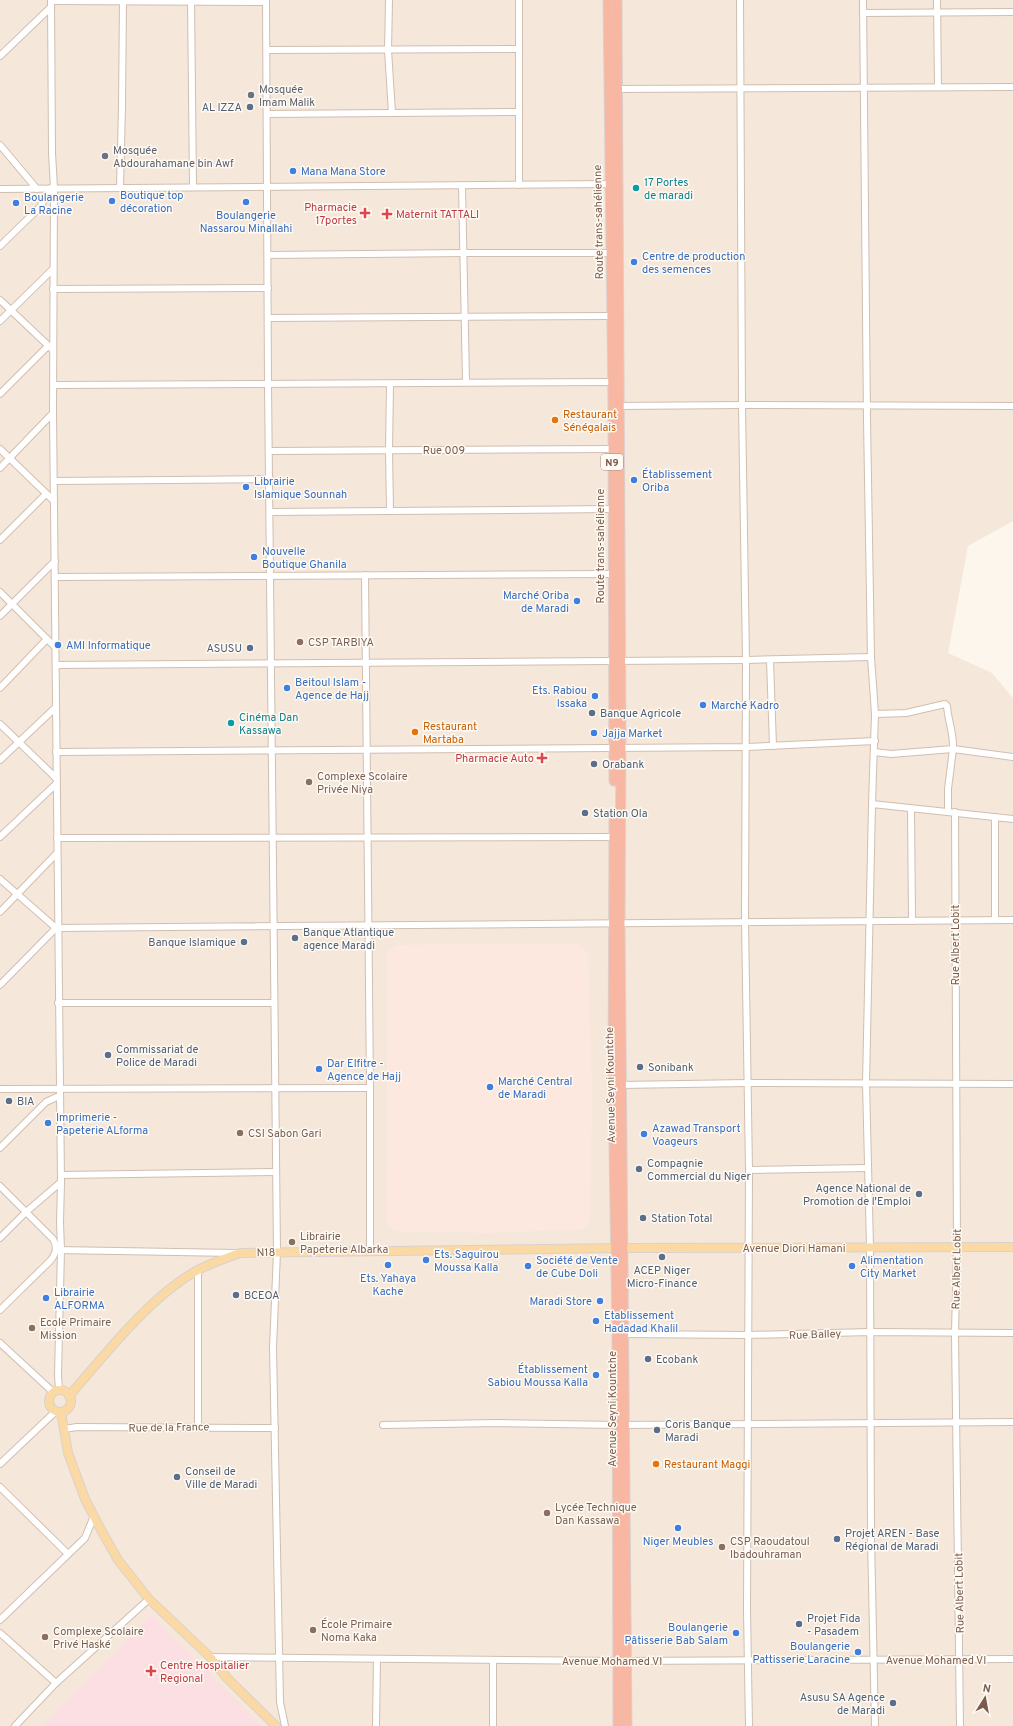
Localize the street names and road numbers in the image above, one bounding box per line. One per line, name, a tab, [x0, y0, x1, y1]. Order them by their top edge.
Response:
street label: Route trans-sahélienne	[591, 164, 607, 280]
street label: Rue 009	[423, 444, 465, 458]
road number: N9	[601, 454, 623, 470]
street label: Route trans-sahélienne	[594, 489, 608, 603]
street label: Rue Albert Lobit	[949, 905, 963, 985]
street label: Avenue Seyni Kountche	[603, 1027, 619, 1143]
street label: Rue Albert Lobit	[949, 1229, 965, 1309]
street label: Avenue Diori Hamani	[743, 1242, 845, 1256]
street label: N18	[256, 1246, 276, 1260]
street label: Rue Balley	[789, 1327, 842, 1343]
street label: Avenue Seyni Kountche	[606, 1351, 620, 1467]
street label: Rue de la France	[128, 1420, 210, 1436]
street label: Rue Albert Lobit	[952, 1553, 968, 1633]
street label: Avenue Mohamed VI	[886, 1654, 986, 1668]
street label: Avenue Mohamed VI	[562, 1655, 662, 1669]

